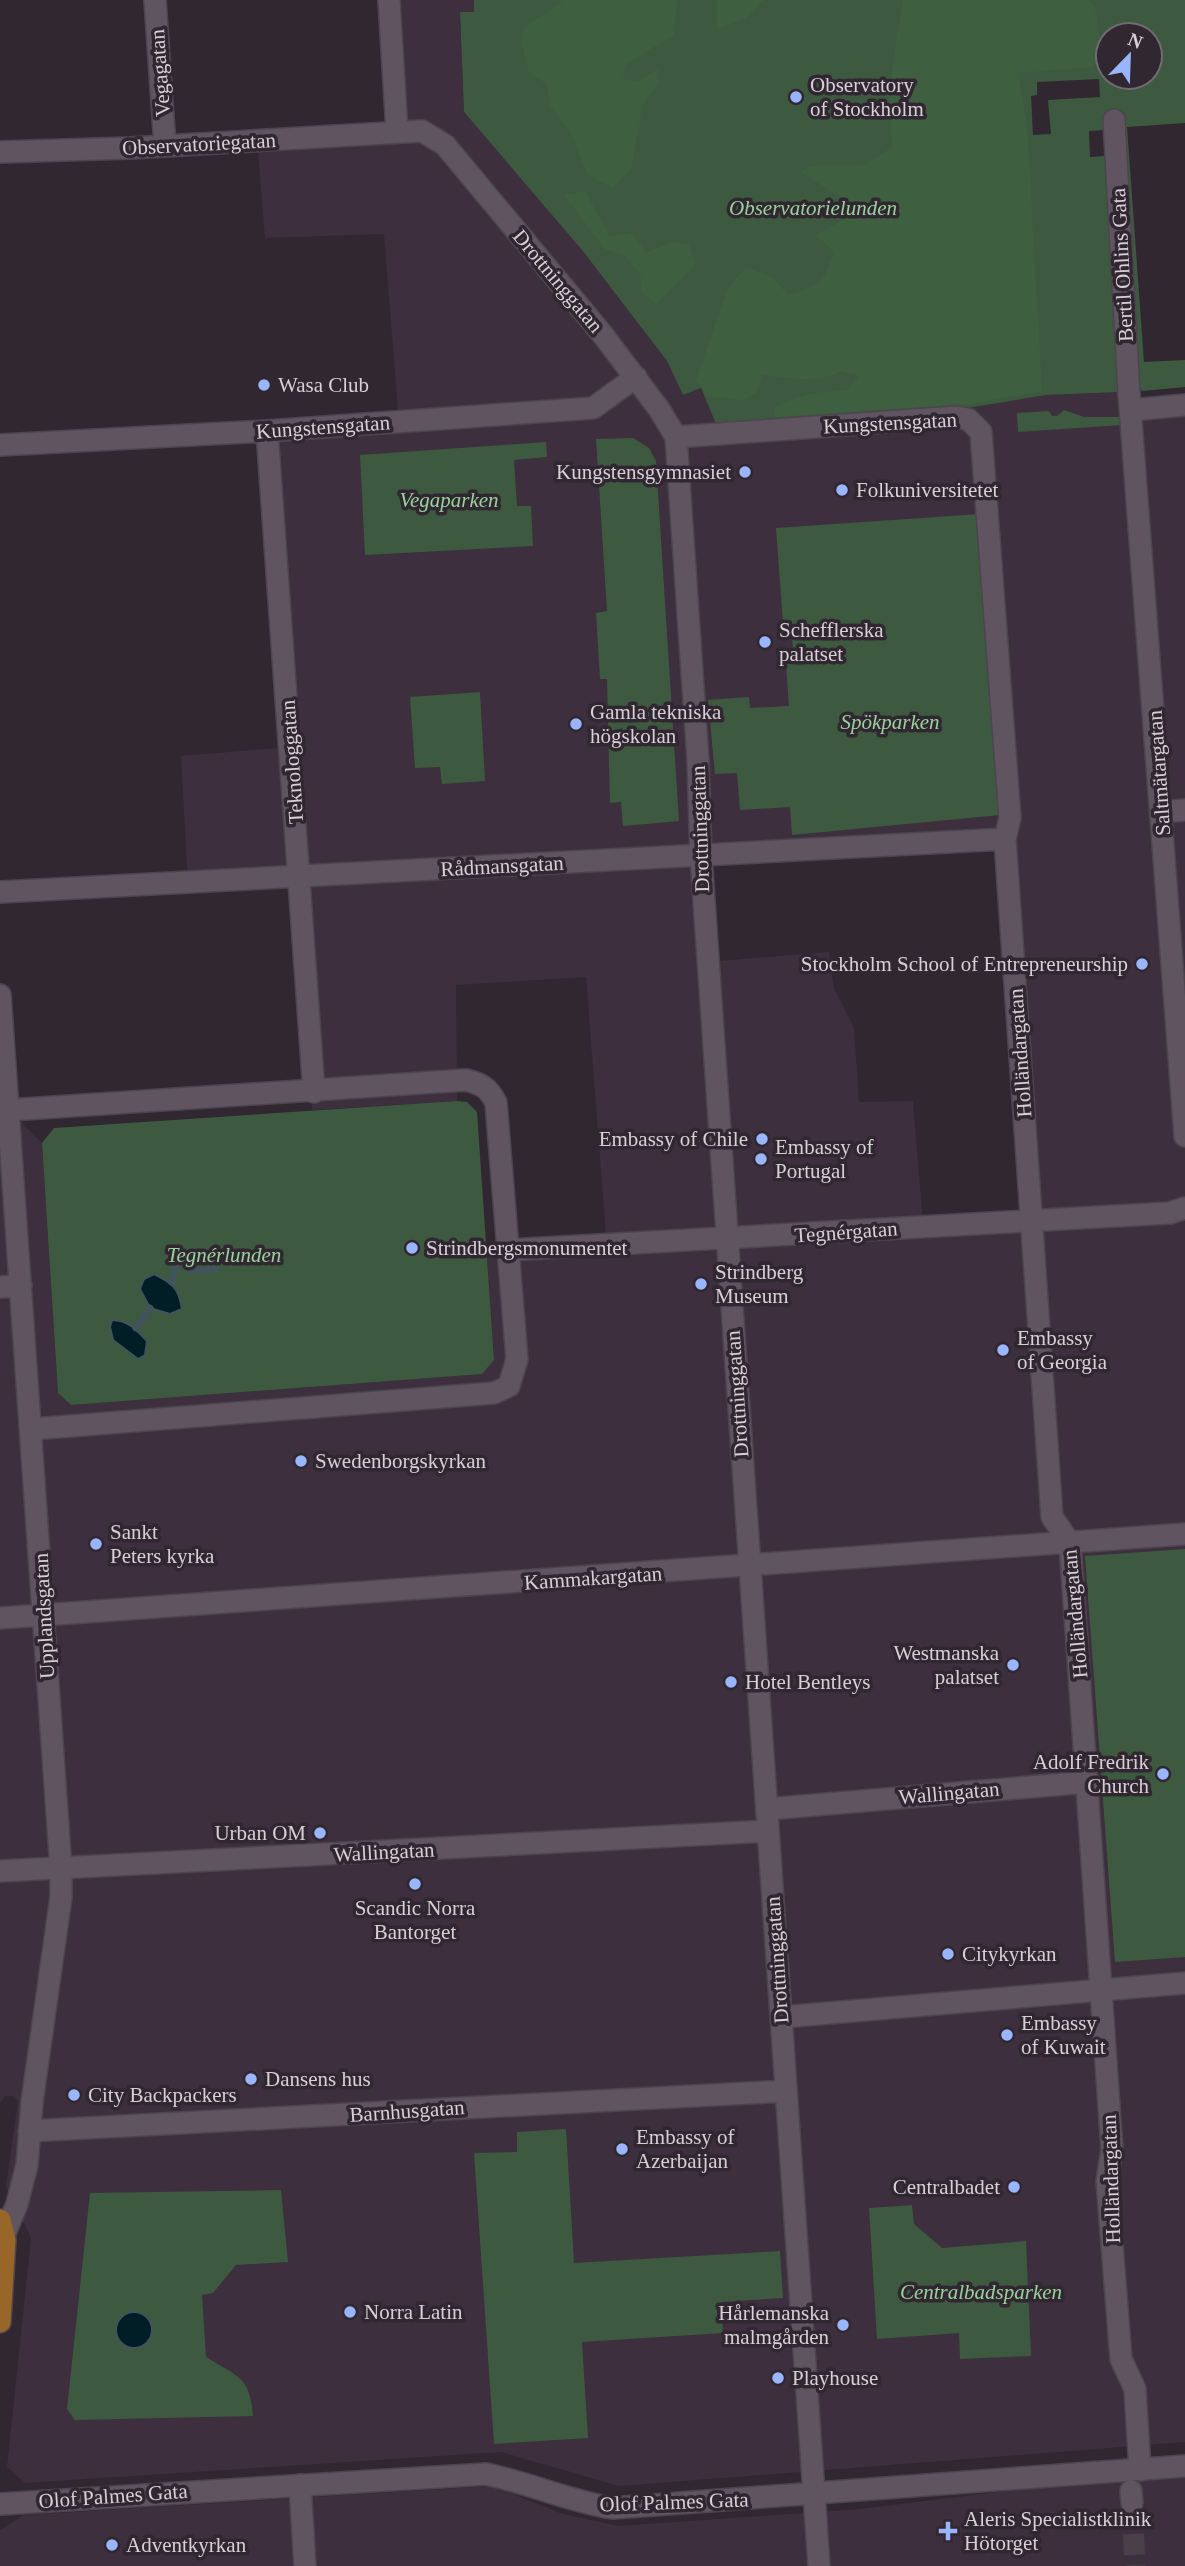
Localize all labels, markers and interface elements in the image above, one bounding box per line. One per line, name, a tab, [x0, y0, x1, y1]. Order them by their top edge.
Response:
north arrow	[1094, 21, 1164, 91]
street label: Vegagatan	[145, 28, 175, 117]
text: N	[1125, 28, 1146, 53]
place label: Observatory of Stockholm	[810, 73, 924, 121]
marker: Observatory of Stockholm	[788, 89, 804, 105]
street label: Observatoriegatan	[122, 128, 277, 160]
street label: Bertil Ohlins Gata	[1106, 187, 1138, 343]
park label: Observatorielunden	[729, 196, 897, 220]
street label: Drottninggatan	[508, 225, 608, 338]
place label: Wasa Club	[278, 373, 369, 397]
marker: Wasa Club	[256, 377, 272, 393]
street label: Kungstensgatan	[822, 407, 958, 438]
street label: Kungstensgatan	[255, 410, 391, 444]
place label: Kungstensgymnasiet	[556, 460, 731, 484]
marker: Kungstensgymnasiet	[737, 464, 753, 480]
place label: Folkuniversitetet	[856, 478, 998, 502]
marker: Folkuniversitetet	[834, 482, 850, 498]
park label: Vegaparken	[399, 488, 499, 512]
place label: Schefflerska palatset	[779, 618, 884, 666]
marker: Schefflerska palatset	[757, 634, 773, 650]
street label: Teknologgatan	[276, 699, 308, 825]
place label: Gamla tekniska högskolan	[590, 700, 722, 748]
street label: Saltmätargatan	[1143, 709, 1175, 836]
park label: Spökparken	[840, 710, 940, 734]
marker: Gamla tekniska högskolan	[568, 716, 584, 732]
street label: Drottninggatan	[686, 765, 714, 893]
street label: Rådmansgatan	[440, 851, 565, 881]
place label: Stockholm School of Entrepreneurship	[801, 952, 1128, 976]
marker: Stockholm School of Entrepreneurship	[1134, 956, 1150, 972]
street label: Holländargatan	[1003, 987, 1036, 1118]
place label: Embassy of Chile	[599, 1127, 748, 1151]
marker: Embassy of Chile	[754, 1131, 770, 1147]
place label: Embassy of Portugal	[775, 1135, 874, 1183]
marker: Embassy of Portugal	[753, 1151, 769, 1167]
street label: Tegnérgatan	[794, 1216, 899, 1248]
place label: Strindbergsmonumentet	[426, 1236, 628, 1260]
marker: Strindbergsmonumentet	[404, 1240, 420, 1256]
park label: Tegnérlunden	[167, 1243, 281, 1267]
place label: Strindberg Museum	[715, 1260, 804, 1308]
marker: Strindberg Museum	[693, 1276, 709, 1292]
place label: Embassy of Georgia	[1017, 1326, 1108, 1374]
street label: Drottninggatan	[721, 1329, 753, 1458]
marker: Embassy of Georgia	[995, 1342, 1011, 1358]
place label: Swedenborgskyrkan	[315, 1449, 487, 1473]
marker: Swedenborgskyrkan	[293, 1453, 309, 1469]
place label: Sankt Peters kyrka	[110, 1520, 215, 1568]
marker: Sankt Peters kyrka	[88, 1536, 104, 1552]
street label: Holländargatan	[1057, 1548, 1093, 1679]
street label: Upplandsgatan	[29, 1552, 59, 1680]
street label: Kammakargatan	[523, 1561, 663, 1595]
place label: Westmanska palatset	[893, 1641, 1000, 1689]
marker: Westmanska palatset	[1005, 1657, 1021, 1673]
place label: Hotel Bentleys	[745, 1670, 870, 1694]
marker: Hotel Bentleys	[723, 1674, 739, 1690]
place label: Adolf Fredrik Church	[1033, 1750, 1149, 1798]
marker: Adolf Fredrik Church	[1155, 1766, 1171, 1782]
street label: Wallingatan	[898, 1777, 1001, 1809]
place label: Urban OM	[214, 1821, 306, 1845]
marker: Urban OM	[312, 1825, 328, 1841]
street label: Wallingatan	[333, 1837, 436, 1867]
marker: Scandic Norra Bantorget	[407, 1876, 423, 1892]
street label: Drottninggatan	[761, 1895, 793, 2024]
place label: Scandic Norra Bantorget	[355, 1896, 476, 1944]
place label: Citykyrkan	[962, 1942, 1057, 1966]
marker: Citykyrkan	[940, 1946, 956, 1962]
place label: Embassy of Kuwait	[1021, 2011, 1106, 2059]
marker: Embassy of Kuwait	[999, 2027, 1015, 2043]
place label: Dansens hus	[265, 2067, 371, 2091]
marker: Dansens hus	[243, 2071, 259, 2087]
place label: City Backpackers	[88, 2083, 237, 2107]
marker: City Backpackers	[66, 2087, 82, 2103]
street label: Barnhusgatan	[349, 2095, 466, 2127]
street label: Holländargatan	[1097, 2114, 1125, 2244]
place label: Embassy of Azerbaijan	[636, 2125, 735, 2173]
marker: Embassy of Azerbaijan	[614, 2141, 630, 2157]
place label: Centralbadet	[893, 2175, 1000, 2199]
marker: Centralbadet	[1006, 2179, 1022, 2195]
park label: Centralbadsparken	[900, 2280, 1062, 2304]
place label: Norra Latin	[364, 2300, 463, 2324]
place label: Hårlemanska malmgården	[718, 2301, 830, 2349]
marker: Norra Latin	[342, 2304, 358, 2320]
marker: Hårlemanska malmgården	[835, 2317, 851, 2333]
place label: Playhouse	[792, 2366, 878, 2390]
marker: Playhouse	[770, 2370, 786, 2386]
street label: Olof Palmes Gata	[38, 2479, 189, 2513]
street label: Olof Palmes Gata	[599, 2487, 750, 2517]
place label: Aleris Specialistklinik Hötorget	[964, 2507, 1152, 2555]
marker: Aleris Specialistklinik Hötorget	[938, 2521, 958, 2541]
place label: Adventkyrkan	[126, 2533, 247, 2557]
marker: Adventkyrkan	[104, 2537, 120, 2553]

